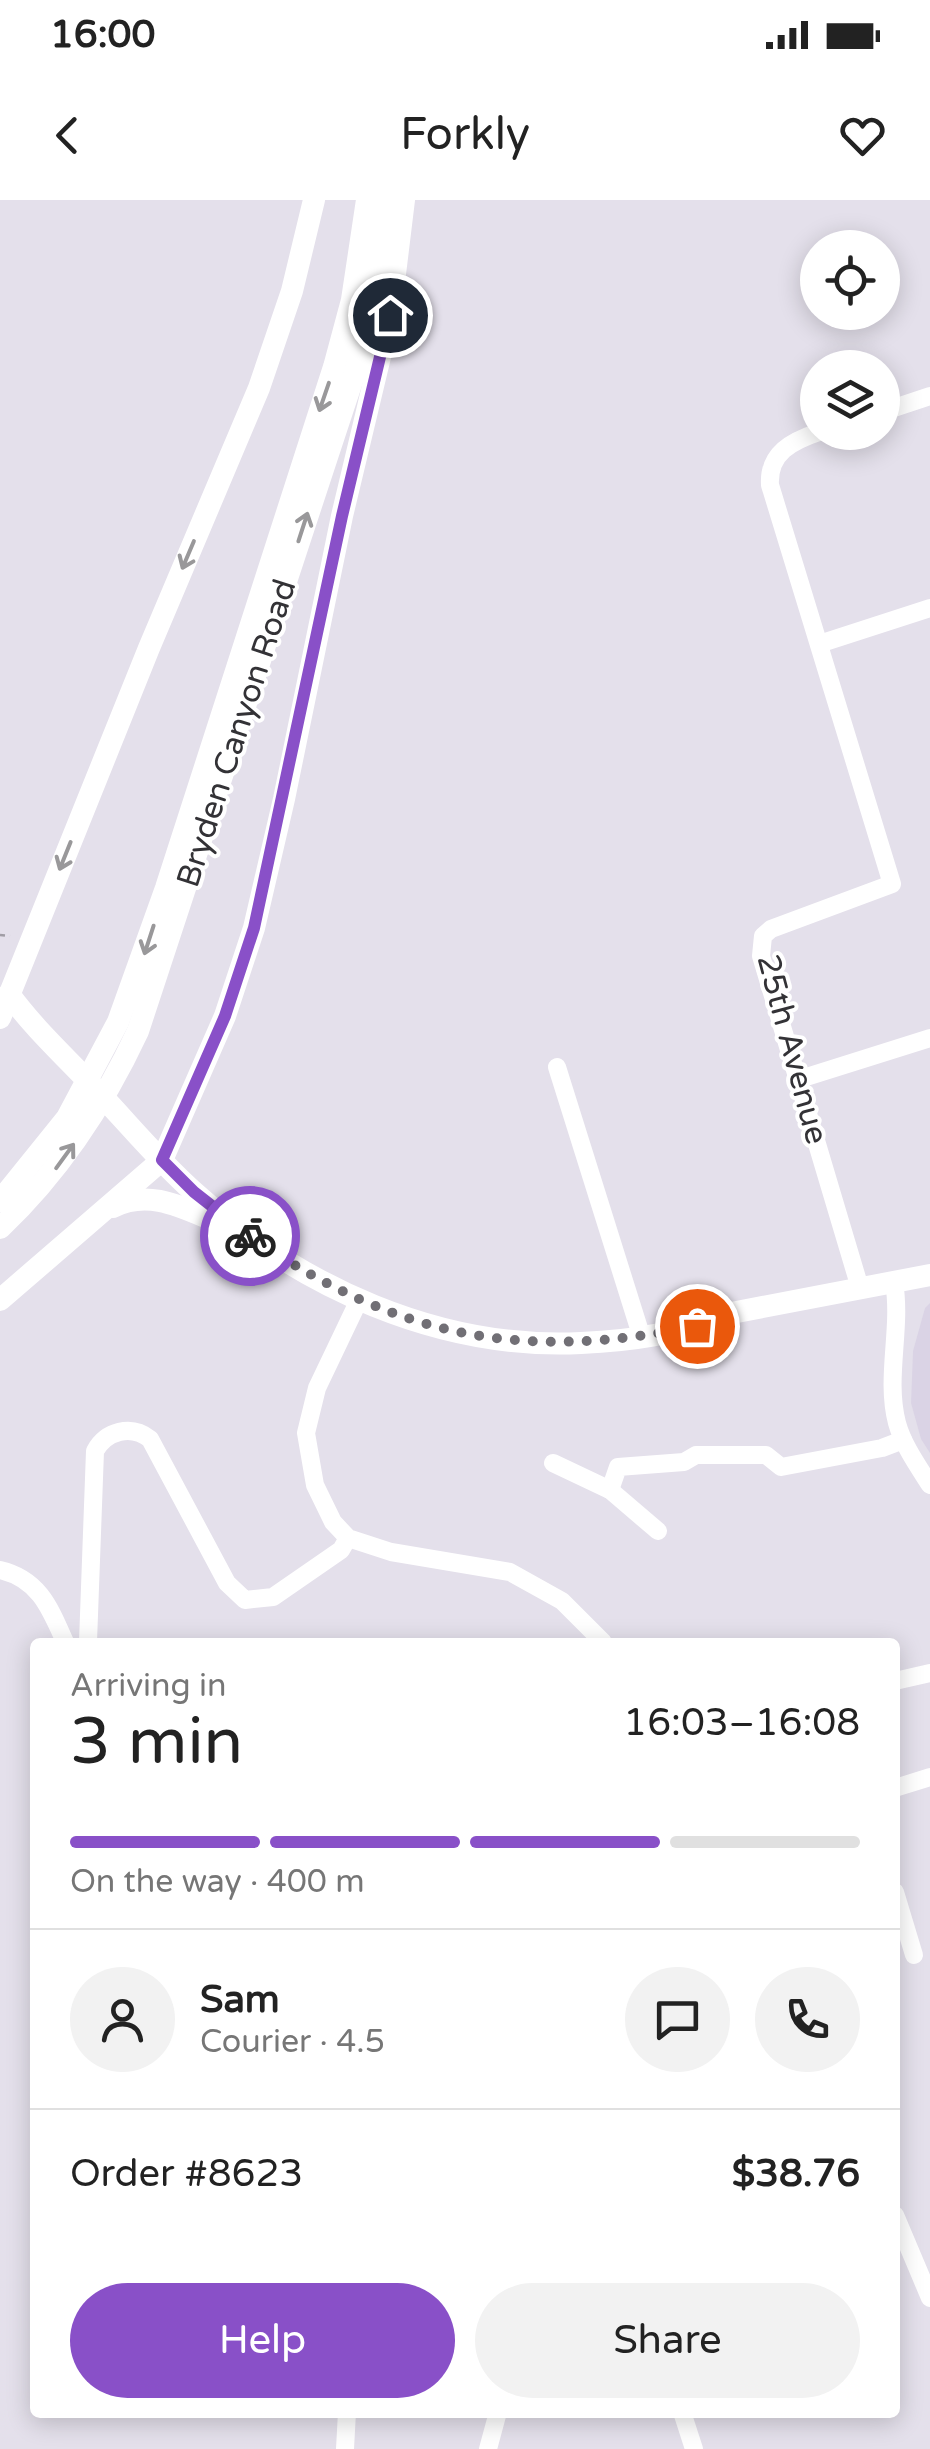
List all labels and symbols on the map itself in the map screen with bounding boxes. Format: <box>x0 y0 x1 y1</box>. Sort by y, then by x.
pin <box>348 273 433 358</box>
one-way arrow <box>313 381 331 413</box>
one-way arrow <box>296 512 314 544</box>
one-way arrow <box>178 539 196 570</box>
street label: Bryden Canyon Road <box>169 575 305 892</box>
one-way arrow <box>55 840 73 871</box>
one-way arrow <box>138 923 156 955</box>
street label: 25th Avenue <box>748 950 836 1148</box>
one-way arrow <box>55 1143 76 1170</box>
courier <box>200 1186 300 1286</box>
pin <box>655 1284 740 1369</box>

